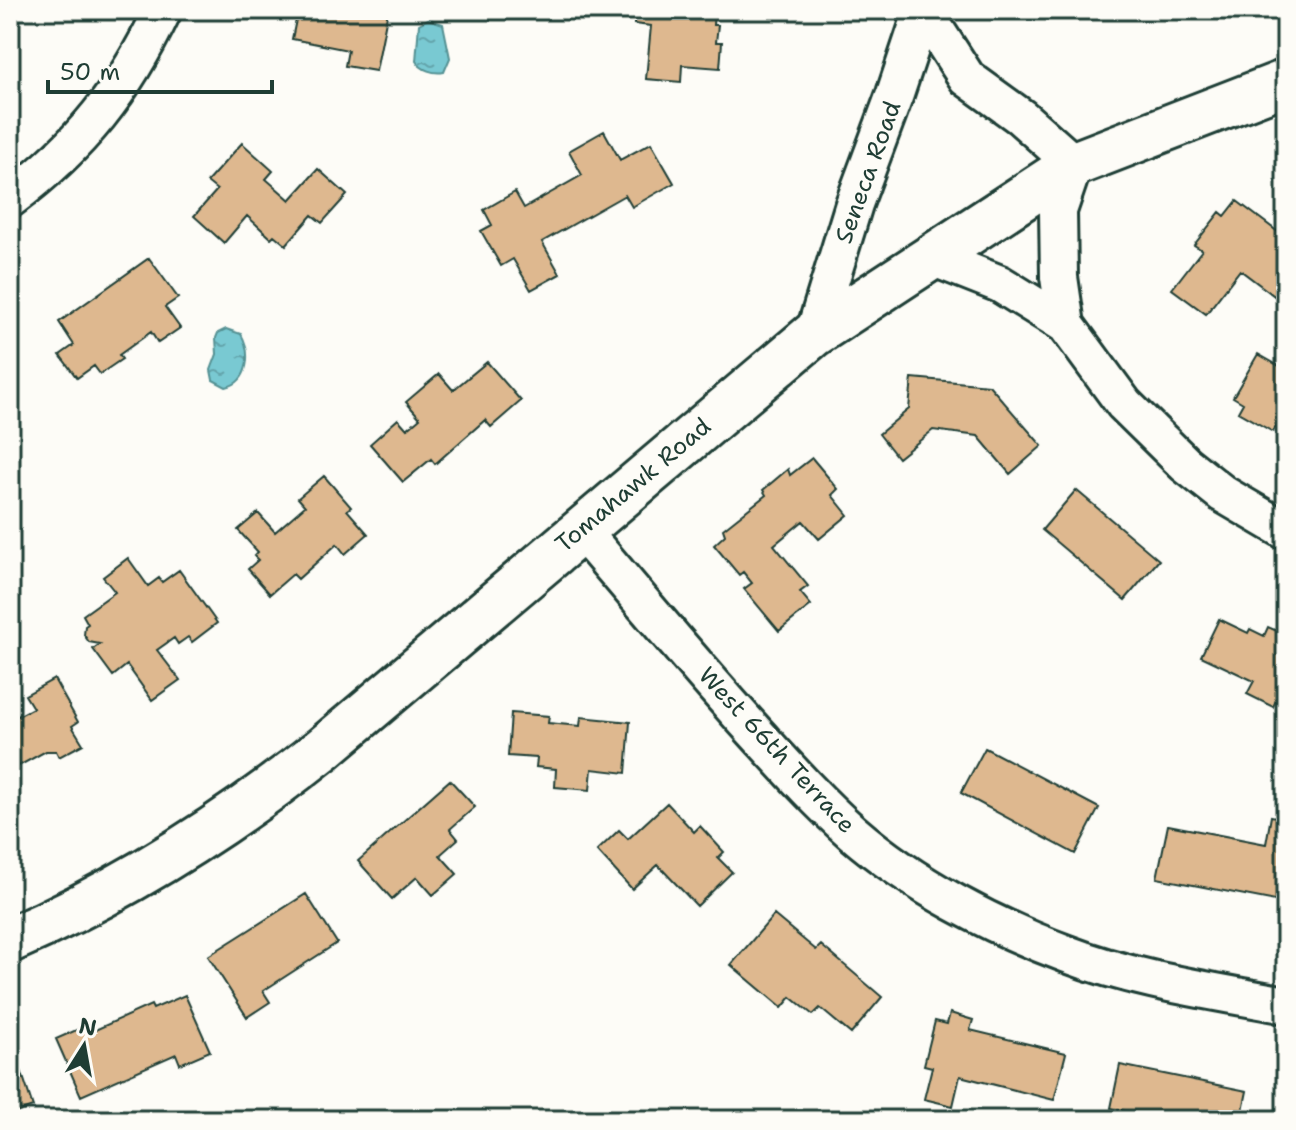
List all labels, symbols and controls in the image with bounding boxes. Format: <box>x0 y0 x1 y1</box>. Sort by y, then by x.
scale bar <box>48 44 272 94</box>
text: 50 m <box>60 56 120 88</box>
street label: Seneca Road <box>827 96 909 248</box>
street label: Tomahawk Road <box>548 410 718 560</box>
street label: West 66th Terrace <box>691 660 863 840</box>
north arrow <box>44 1006 124 1086</box>
text: N <box>76 1011 99 1043</box>

